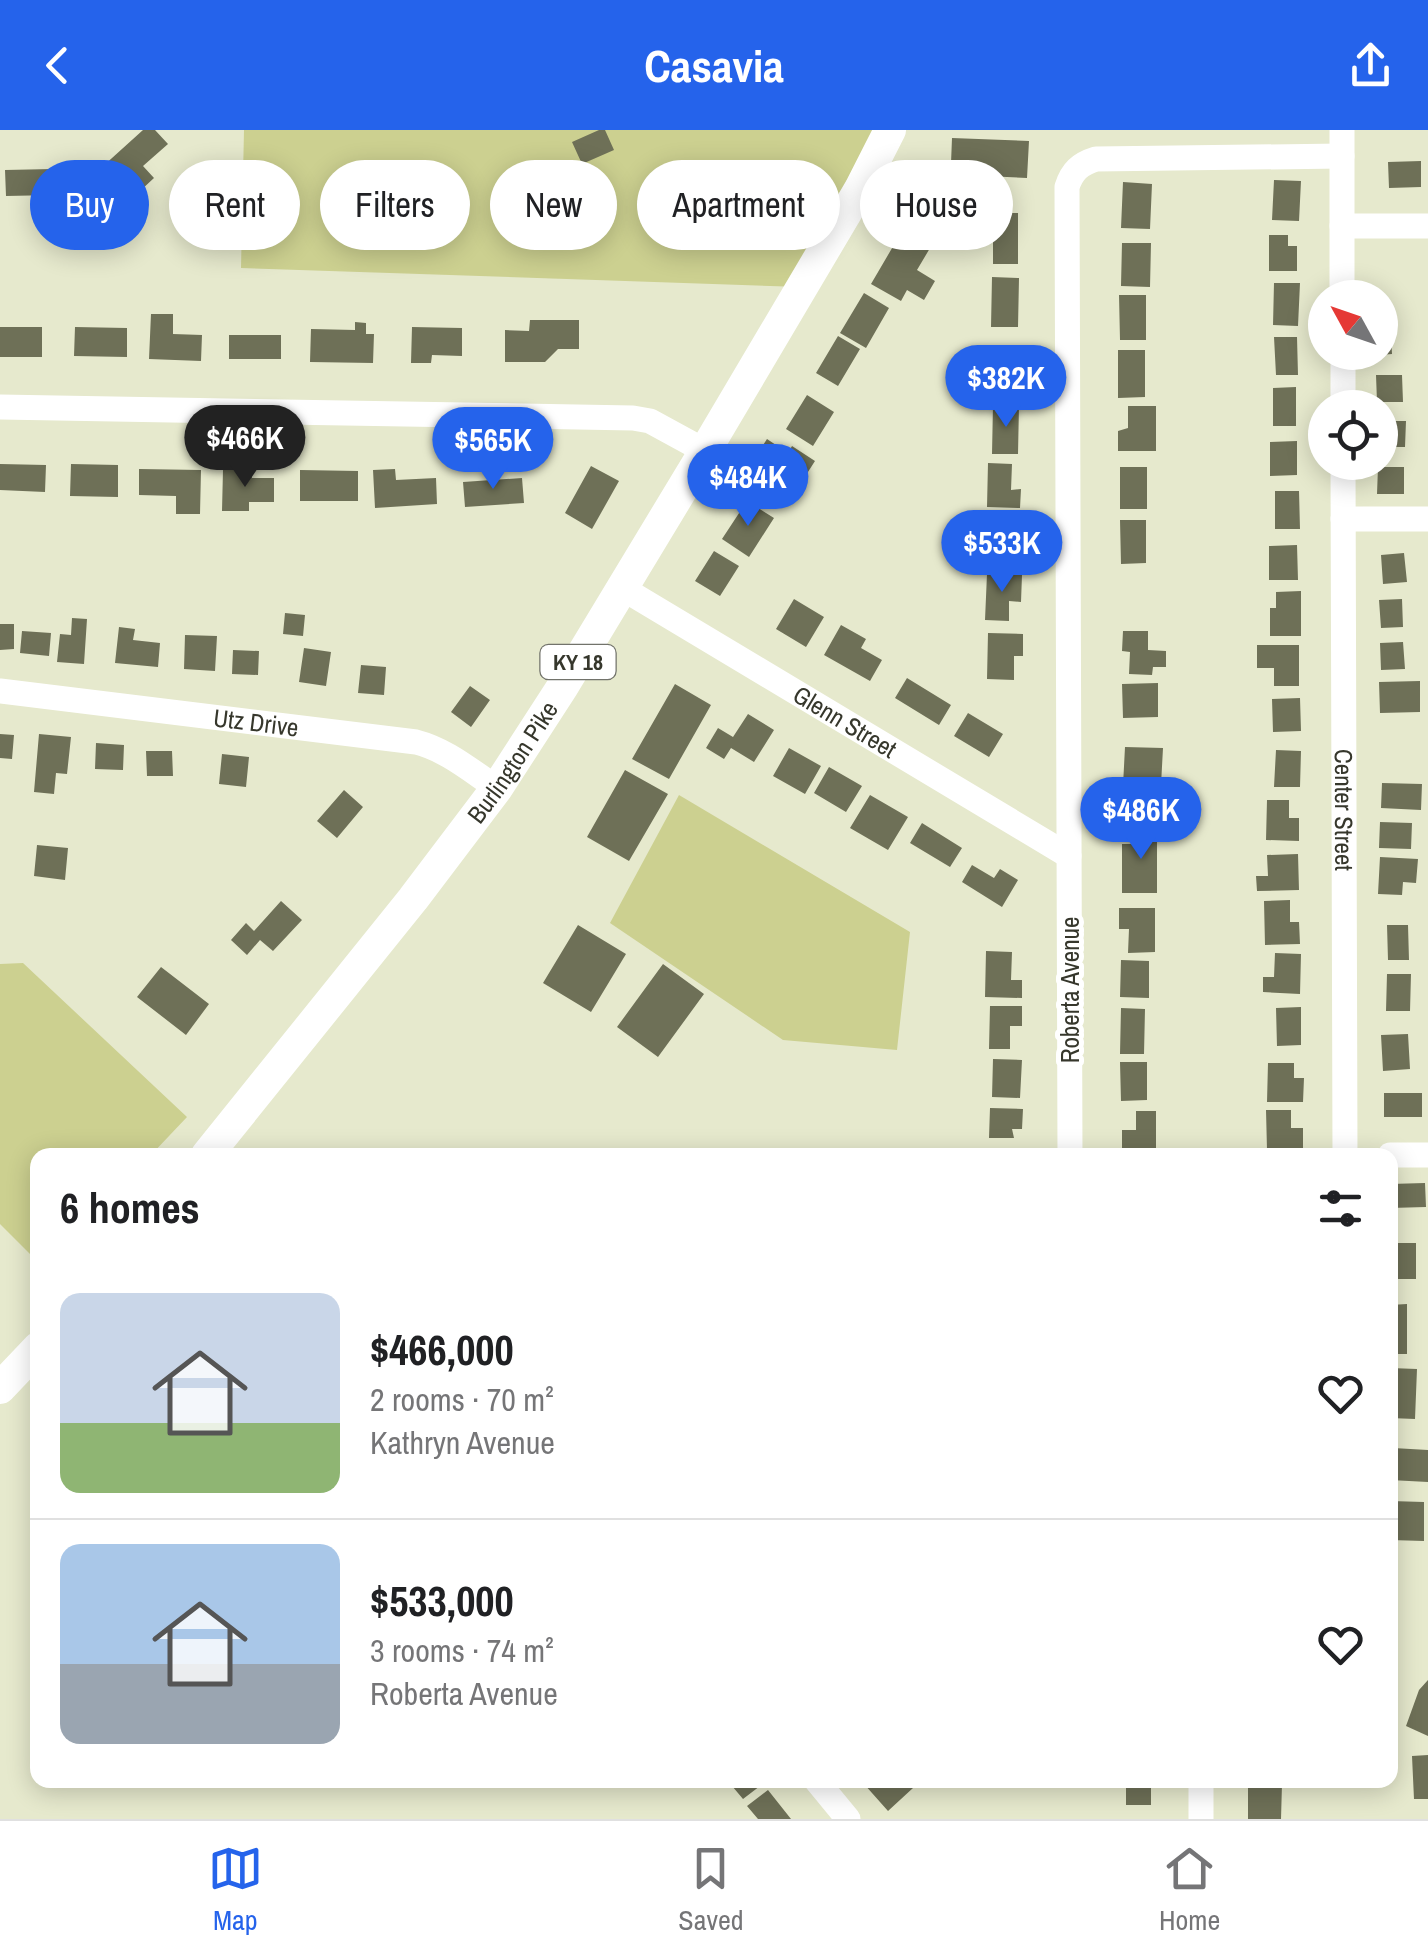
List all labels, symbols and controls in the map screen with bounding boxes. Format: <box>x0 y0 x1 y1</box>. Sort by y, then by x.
text: Casavia <box>644 35 784 96</box>
icon: back <box>30 38 85 93</box>
icon: share <box>1343 38 1398 93</box>
chip: Buy <box>30 160 149 250</box>
chip: Rent <box>169 160 300 250</box>
chip: Filters <box>320 160 470 250</box>
chip: New <box>490 160 617 250</box>
chip: Apartment <box>637 160 840 250</box>
chip: House <box>860 160 1013 250</box>
north arrow <box>1308 280 1398 370</box>
map controls <box>1308 280 1398 480</box>
pin: $382K <box>936 345 1076 430</box>
text: $382K <box>967 356 1045 399</box>
button: locate <box>1308 390 1398 480</box>
pin: $466K <box>175 405 315 490</box>
pin: $565K <box>423 407 563 492</box>
text: $466K <box>206 416 284 459</box>
text: $565K <box>454 418 532 461</box>
pin: $484K <box>678 444 818 529</box>
text: $484K <box>709 455 787 498</box>
pin: $533K <box>932 510 1072 595</box>
text: $533K <box>963 521 1041 564</box>
road number: KY 18 <box>540 645 616 679</box>
street label: Glenn Street <box>787 678 903 766</box>
street label: Burlington Pike <box>459 695 566 830</box>
street label: Utz Drive <box>212 700 301 744</box>
street label: Center Street <box>1327 749 1361 871</box>
pin: $486K <box>1071 777 1211 862</box>
text: $486K <box>1102 788 1180 831</box>
street label: Roberta Avenue <box>1053 917 1087 1063</box>
text: 6 homes <box>60 1180 200 1236</box>
icon: filters <box>1313 1181 1368 1236</box>
text: $466,000 <box>370 1322 514 1378</box>
icon: home <box>140 1333 260 1453</box>
icon: heart <box>1313 1366 1368 1421</box>
text: 2 rooms · 70 m² <box>370 1378 554 1421</box>
text: Kathryn Avenue <box>370 1421 555 1464</box>
text: $533,000 <box>370 1573 514 1629</box>
icon: home <box>140 1584 260 1704</box>
icon: heart <box>1313 1617 1368 1672</box>
text: 3 rooms · 74 m² <box>370 1629 554 1672</box>
text: Roberta Avenue <box>370 1672 558 1715</box>
tab: Map <box>208 1841 263 1939</box>
tab: Saved <box>678 1841 743 1939</box>
tab: Home <box>1159 1841 1220 1939</box>

